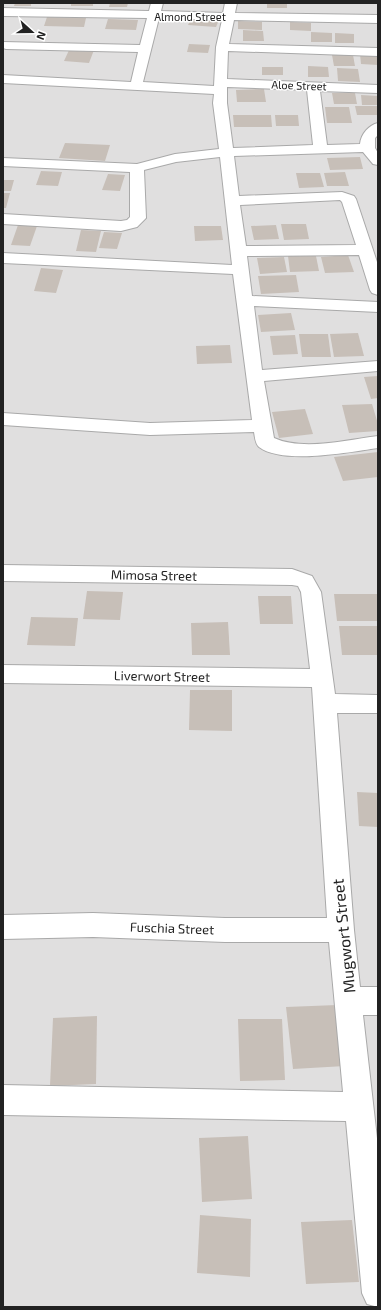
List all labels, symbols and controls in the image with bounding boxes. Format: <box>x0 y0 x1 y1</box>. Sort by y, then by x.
street label: Almond Street <box>154 10 226 23</box>
north arrow <box>12 12 52 52</box>
text: N <box>34 30 49 42</box>
street label: Aloe Street <box>271 78 327 92</box>
street label: Mimosa Street <box>111 566 197 584</box>
street label: Liverwort Street <box>114 667 210 685</box>
street label: Mugwort Street <box>328 878 358 994</box>
street label: Fuschia Street <box>130 919 214 937</box>

